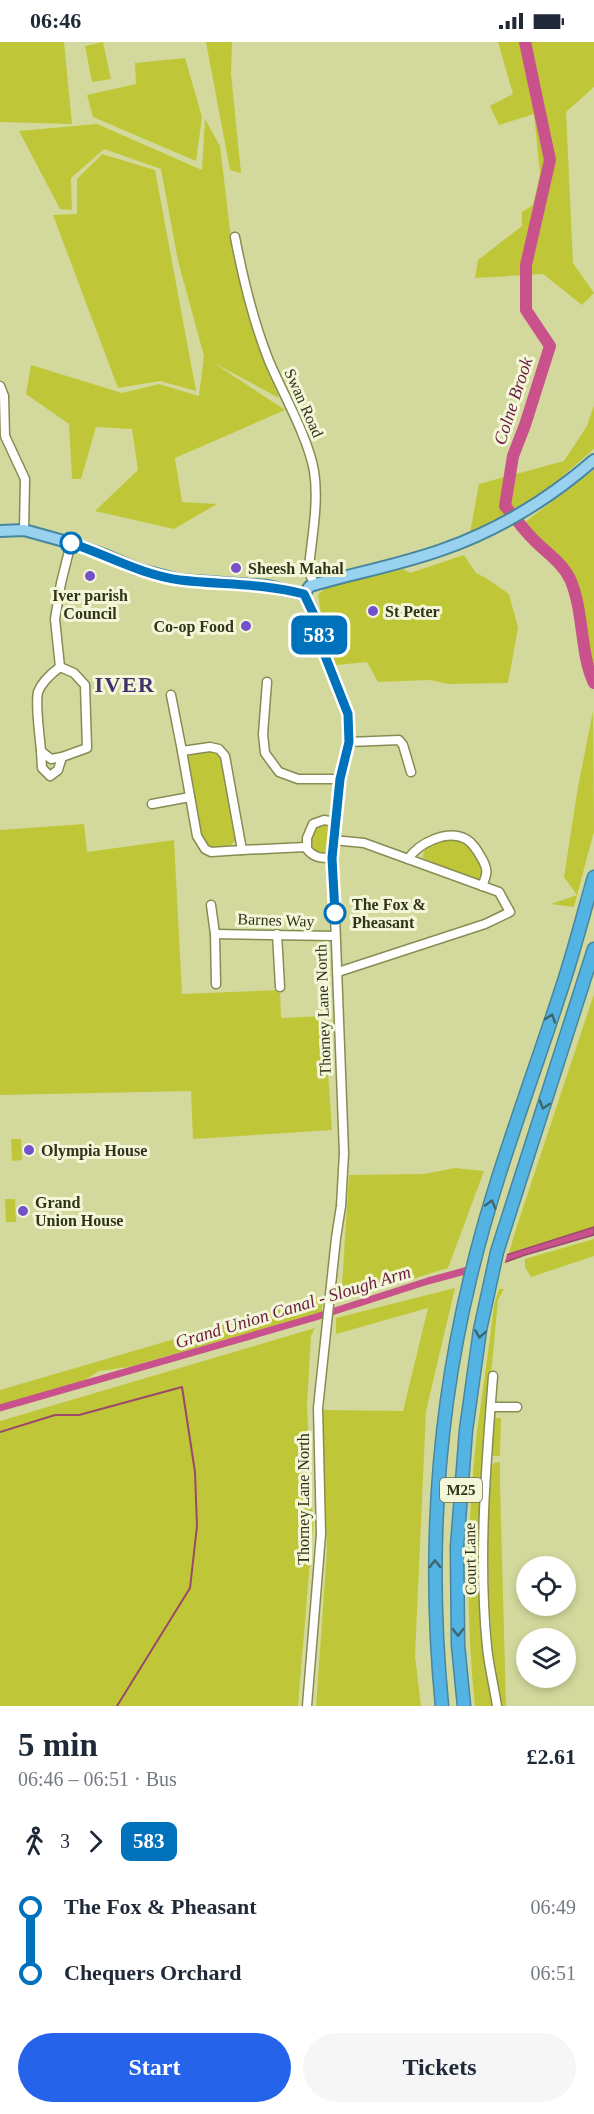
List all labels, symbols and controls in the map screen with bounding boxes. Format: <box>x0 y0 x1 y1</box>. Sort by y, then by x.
text: 06:46 <box>30 8 81 33</box>
water label: Colne Brook <box>489 354 537 447</box>
street label: Swan Road <box>281 366 327 440</box>
unlabelled marker <box>60 532 82 554</box>
place label: Sheesh Mahal <box>248 560 344 577</box>
marker: Sheesh Mahal <box>229 561 243 575</box>
marker: Iver parish Council <box>83 569 97 583</box>
place label: Iver parish Council <box>52 587 128 622</box>
place label: St Peter <box>385 603 440 620</box>
marker: St Peter <box>366 604 380 618</box>
line badge: 583 <box>284 616 354 654</box>
place label: Co-op Food <box>154 618 234 636</box>
marker: Co-op Food <box>239 619 253 633</box>
text: 583 <box>303 623 335 647</box>
district label: IVER <box>94 672 156 697</box>
place label: The Fox & Pheasant <box>352 896 426 931</box>
marker: The Fox & Pheasant <box>324 902 346 924</box>
street label: Barnes Way <box>237 910 315 931</box>
street label: Thorney Lane North <box>312 944 335 1076</box>
one-way arrow <box>543 1013 556 1024</box>
one-way arrow <box>538 1099 551 1110</box>
place label: Olympia House <box>41 1142 147 1160</box>
marker: Olympia House <box>22 1143 36 1157</box>
place label: Grand Union House <box>35 1194 123 1229</box>
one-way arrow <box>483 1199 496 1209</box>
marker: Grand Union House <box>16 1204 30 1218</box>
water label: Grand Union Canal - Slough Arm <box>173 1262 413 1352</box>
one-way arrow <box>474 1328 487 1338</box>
street label: Thorney Lane North <box>295 1433 313 1565</box>
road number: M25 <box>440 1478 482 1502</box>
street label: Court Lane <box>461 1523 479 1595</box>
map controls <box>516 1556 576 1688</box>
button: locate <box>516 1556 576 1616</box>
one-way arrow <box>429 1559 441 1568</box>
one-way arrow <box>452 1628 464 1637</box>
button: layers <box>516 1628 576 1688</box>
text: 5 min <box>18 1727 98 1763</box>
text: £2.61 <box>527 1744 576 1769</box>
text: 06:46 – 06:51 · Bus <box>18 1768 177 1790</box>
icon: walk <box>18 1825 51 1858</box>
icon: forward <box>79 1825 112 1858</box>
text: 583 <box>133 1829 165 1853</box>
text: 3 <box>60 1830 70 1852</box>
text: The Fox & Pheasant <box>64 1894 257 1919</box>
text: 06:49 <box>530 1896 576 1918</box>
text: Chequers Orchard <box>64 1960 241 1985</box>
text: 06:51 <box>530 1962 576 1984</box>
button: Start <box>18 2033 291 2102</box>
button: Tickets <box>303 2033 576 2102</box>

